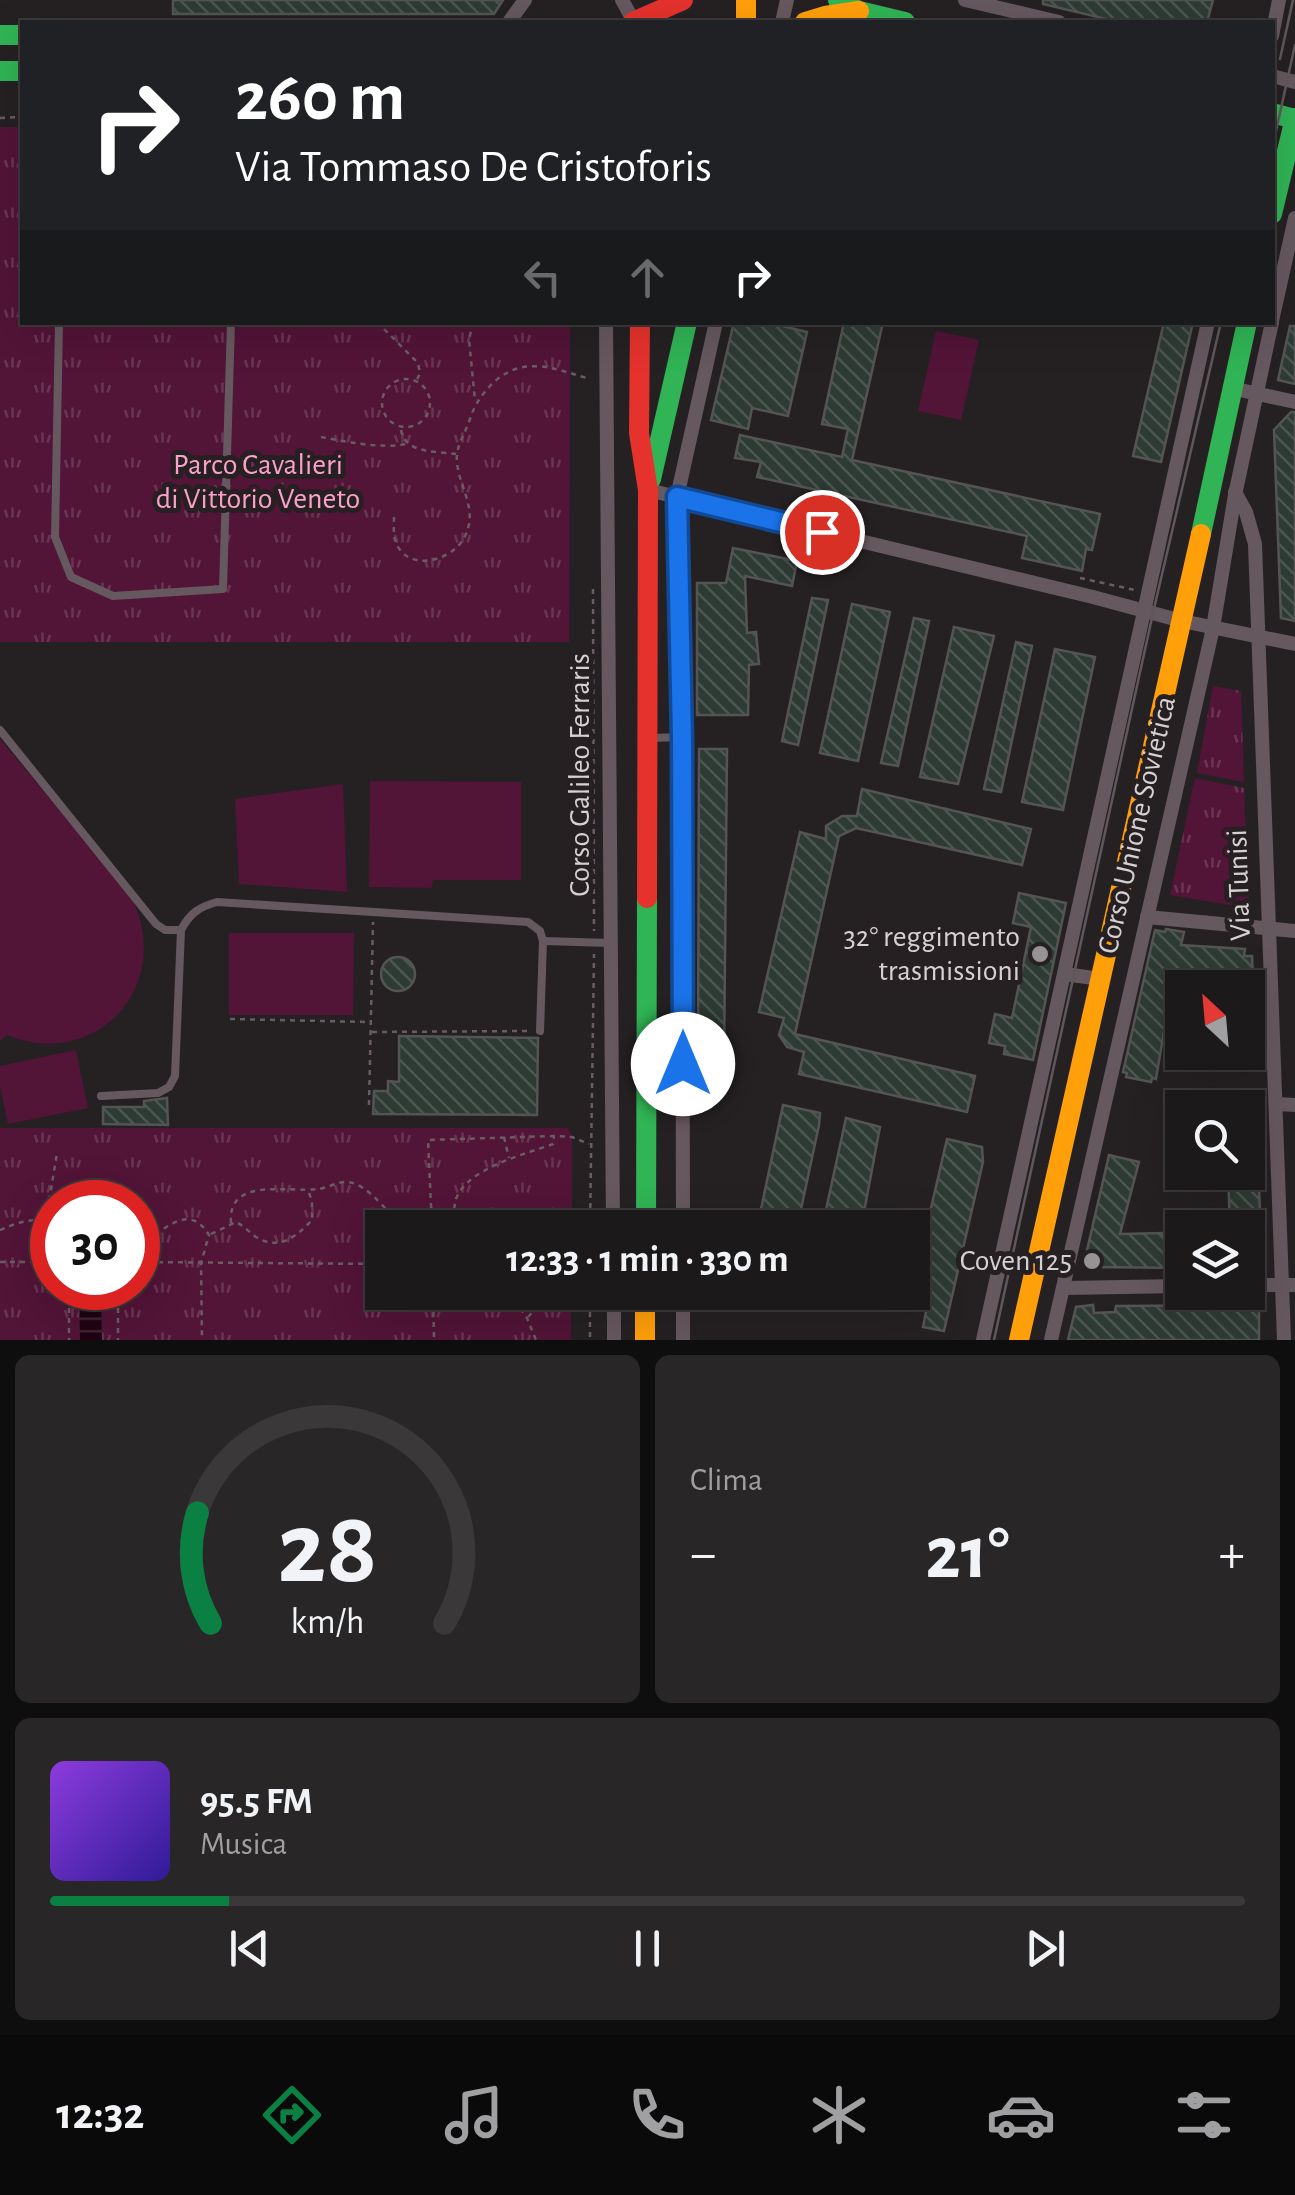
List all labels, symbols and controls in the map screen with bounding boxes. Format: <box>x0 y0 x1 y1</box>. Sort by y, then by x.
icon: right <box>70 60 200 190</box>
text: 260 m <box>235 63 405 133</box>
text: Via Tommaso De Cristoforis <box>235 145 712 190</box>
icon: left <box>515 250 570 305</box>
icon: ahead <box>620 250 675 305</box>
icon: right <box>725 250 780 305</box>
park label: Parco Cavalieri di Vittorio Veneto <box>156 450 360 514</box>
pin <box>780 490 865 575</box>
icon: arrive <box>795 505 850 560</box>
street label: Corso Galileo Ferraris <box>565 653 595 897</box>
street label: Corso Unione Sovietica <box>1093 693 1181 957</box>
street label: Via Tunisi <box>1222 829 1256 941</box>
place label: 32° reggimento trasmissioni <box>843 922 1020 986</box>
marker: 32° reggimento trasmissioni <box>1029 943 1051 965</box>
north arrow <box>1165 970 1265 1070</box>
map controls <box>1165 970 1265 1310</box>
position arrow <box>631 1012 735 1116</box>
button: search <box>1165 1090 1265 1190</box>
speed limit sign: 30 <box>30 1180 160 1310</box>
button: layers <box>1165 1210 1265 1310</box>
text: 12:33 · 1 min · 330 m <box>506 1241 789 1279</box>
place label: Coven 125 <box>960 1246 1072 1276</box>
marker: Coven 125 <box>1081 1250 1103 1272</box>
text: Clima <box>690 1464 763 1496</box>
text: 28 <box>277 1498 378 1602</box>
text: 21° <box>925 1517 1010 1592</box>
text: − <box>690 1527 716 1582</box>
text: + <box>1219 1527 1245 1582</box>
text: km/h <box>291 1604 364 1640</box>
text: 95.5 FM <box>200 1783 313 1821</box>
text: Musica <box>200 1828 287 1860</box>
icon: previous <box>222 1921 277 1976</box>
icon: pause <box>620 1921 675 1976</box>
icon: next <box>1018 1921 1073 1976</box>
icon: directions <box>257 2080 327 2150</box>
icon: music <box>439 2080 509 2150</box>
icon: phone <box>622 2080 692 2150</box>
icon: climate <box>804 2080 874 2150</box>
icon: car <box>986 2080 1056 2150</box>
icon: filters <box>1169 2080 1239 2150</box>
text: 12:32 <box>56 2092 144 2137</box>

